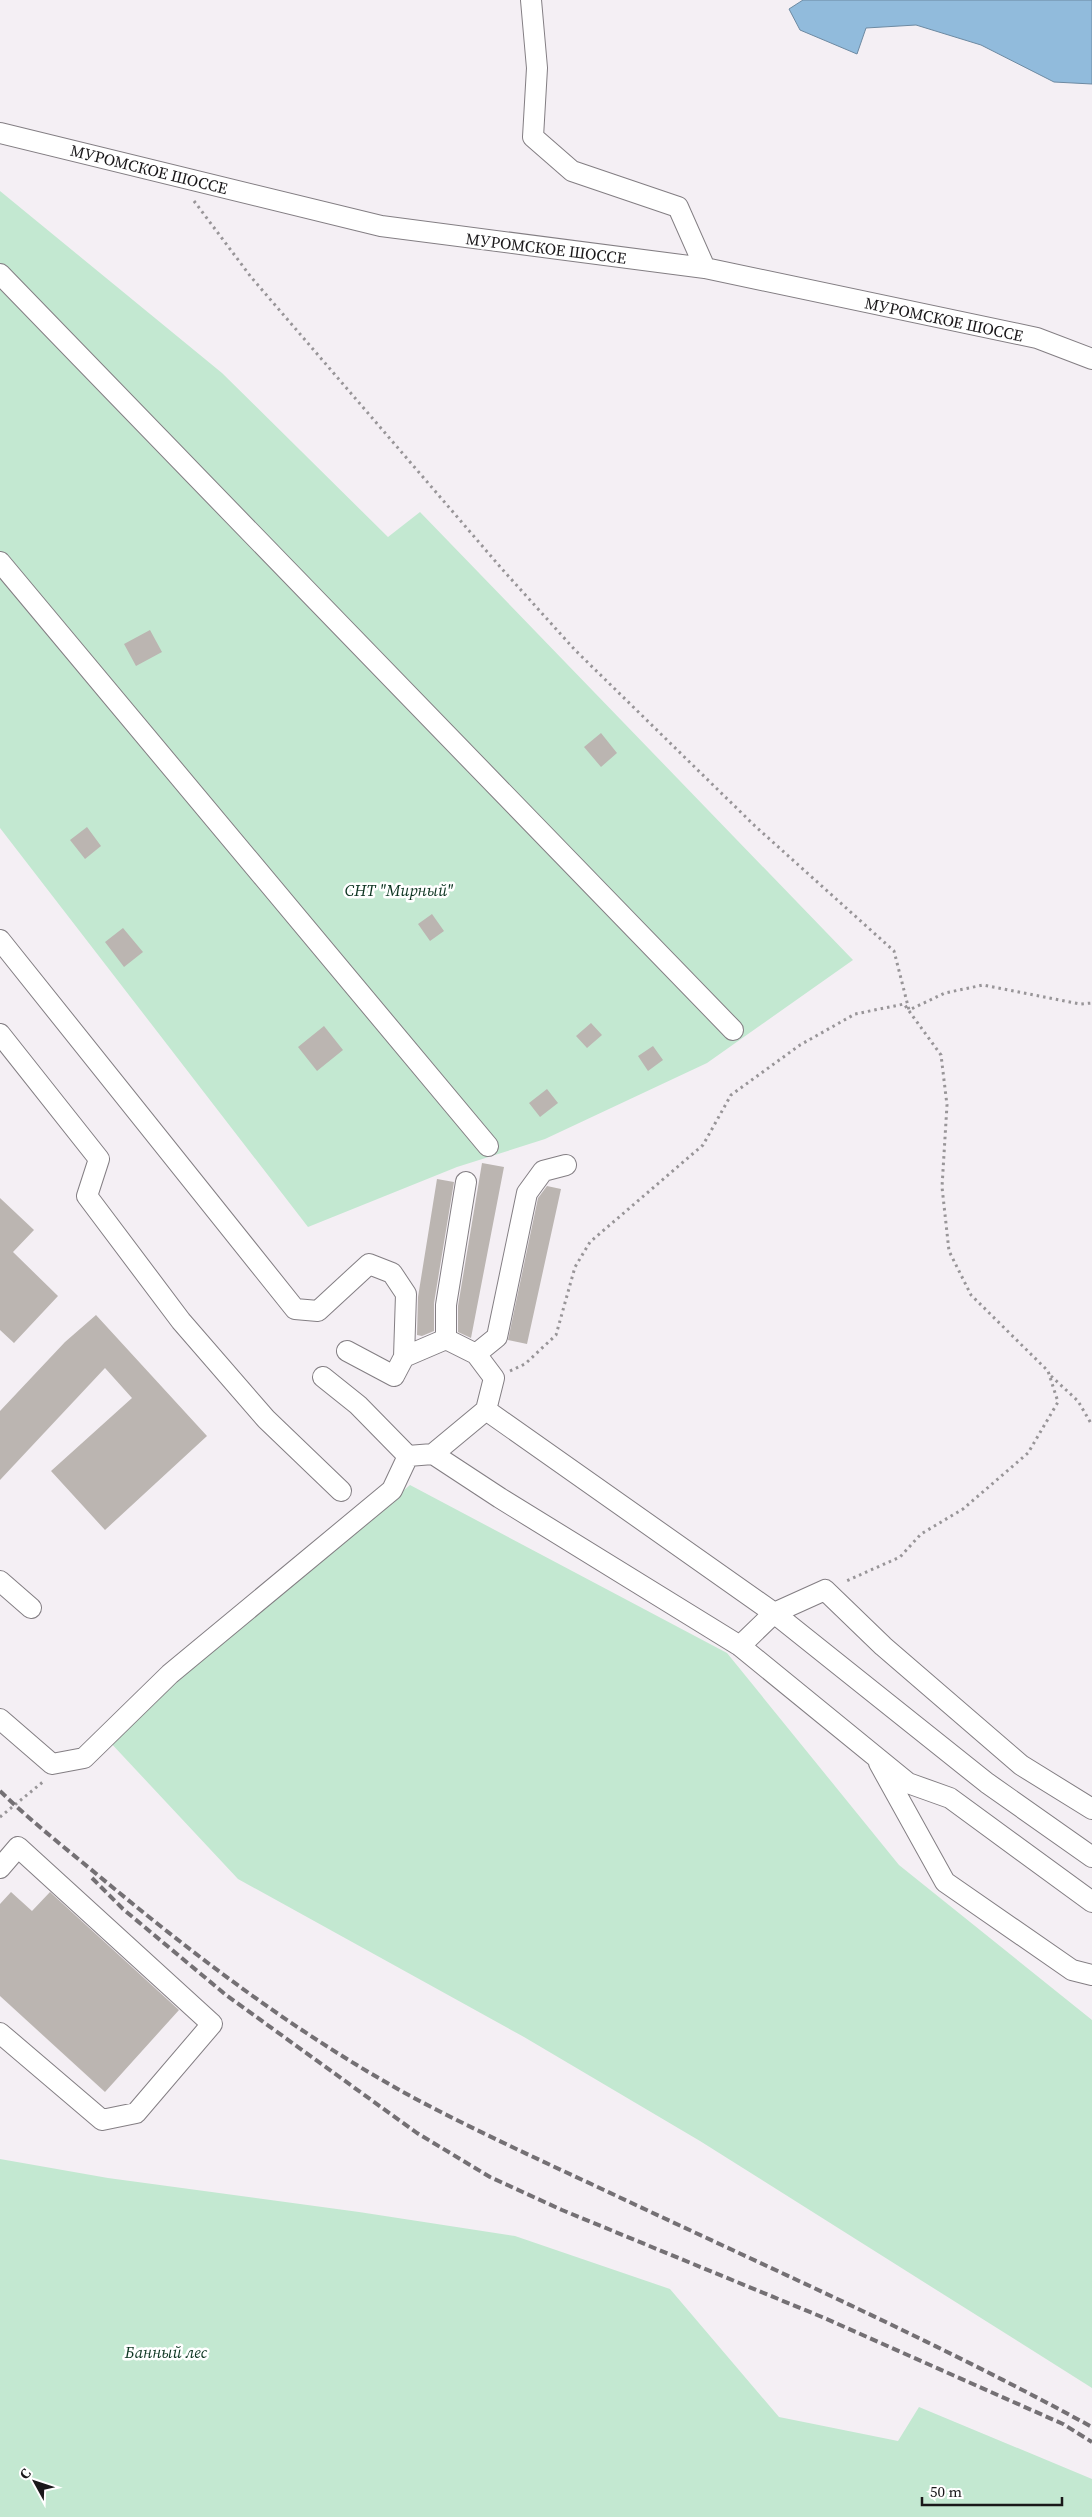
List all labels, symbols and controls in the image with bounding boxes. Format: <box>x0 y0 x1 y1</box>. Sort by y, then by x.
street label: МУРОМСКОЕ ШОССЕ <box>68 139 230 199</box>
street label: МУРОМСКОЕ ШОССЕ <box>464 227 628 269</box>
street label: МУРОМСКОЕ ШОССЕ <box>863 291 1026 347</box>
park label: СНТ "Мирный" <box>345 879 454 901</box>
park label: Банный лес <box>124 2341 208 2363</box>
north arrow <box>10 2457 60 2507</box>
text: С <box>15 2464 36 2483</box>
scale bar <box>922 2474 1062 2506</box>
text: 50 m <box>930 2481 962 2502</box>

